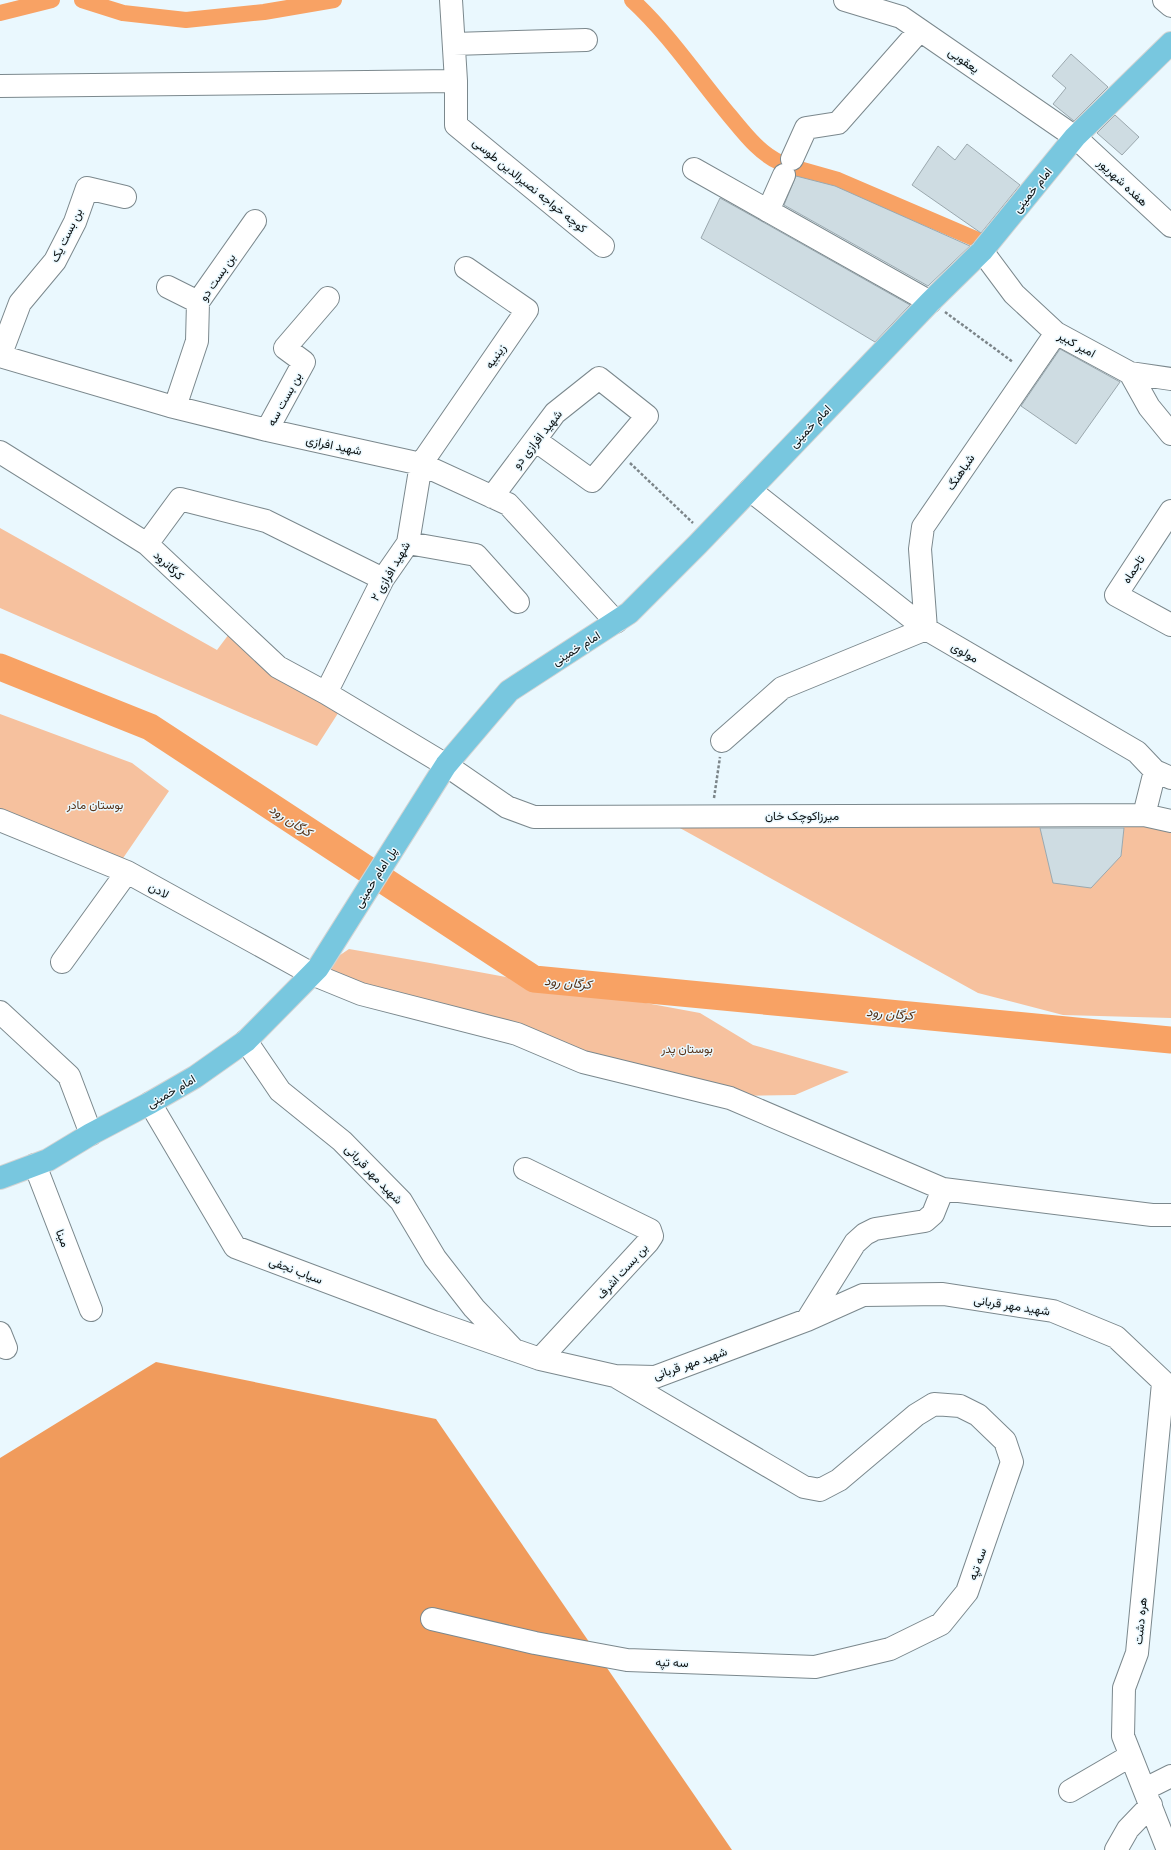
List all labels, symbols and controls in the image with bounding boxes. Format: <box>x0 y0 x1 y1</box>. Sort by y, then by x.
street label: یعقوبی <box>945 43 983 77</box>
street label: کوچه خواجه نصیرالدین طوسی <box>469 133 591 237</box>
street label: هفده شهریور <box>1093 154 1152 210</box>
street label: امام خمینی <box>1009 164 1055 216</box>
street label: بن بست یک <box>46 205 86 265</box>
street label: بن بست دو <box>195 250 239 304</box>
street label: امیر کبیر <box>1054 326 1099 361</box>
street label: زینبیه <box>480 340 510 372</box>
street label: بن بست سه <box>262 369 306 429</box>
street label: امام خمینی <box>785 401 835 451</box>
street label: شهید افرازی دو <box>508 406 566 472</box>
street label: شهید افرازی <box>304 431 364 459</box>
street label: شباهنگ <box>942 450 978 494</box>
street label: شهید افرازی ۲ <box>366 538 414 604</box>
street label: کرگانرود <box>150 546 188 584</box>
street label: تاجماه <box>1117 551 1149 587</box>
street label: امام خمینی <box>549 627 603 669</box>
street label: مولوی <box>948 637 982 667</box>
park label: بوستان مادر <box>66 796 123 813</box>
water label: کرگان رود <box>266 800 318 842</box>
street label: میرزاکوچک خان <box>765 807 839 824</box>
street label: پل امام خمینی <box>350 843 400 911</box>
street label: لادن <box>146 878 172 902</box>
water label: کرگان رود <box>544 971 595 993</box>
water label: کرگان رود <box>866 1002 917 1024</box>
park label: بوستان پدر <box>660 1040 713 1057</box>
street label: امام خمینی <box>144 1070 198 1112</box>
street label: شهید مهر قربانی <box>341 1140 407 1208</box>
street label: مینا <box>52 1227 74 1249</box>
street label: بن بست اشرف <box>592 1239 652 1303</box>
street label: سیاب نجفی <box>267 1252 325 1288</box>
street label: شهید مهر قربانی <box>973 1291 1051 1319</box>
street label: شهید مهر قربانی <box>651 1342 729 1384</box>
street label: سه تپه <box>964 1546 990 1582</box>
street label: هره دشت <box>1129 1597 1151 1645</box>
street label: سه تپه <box>655 1653 689 1671</box>

